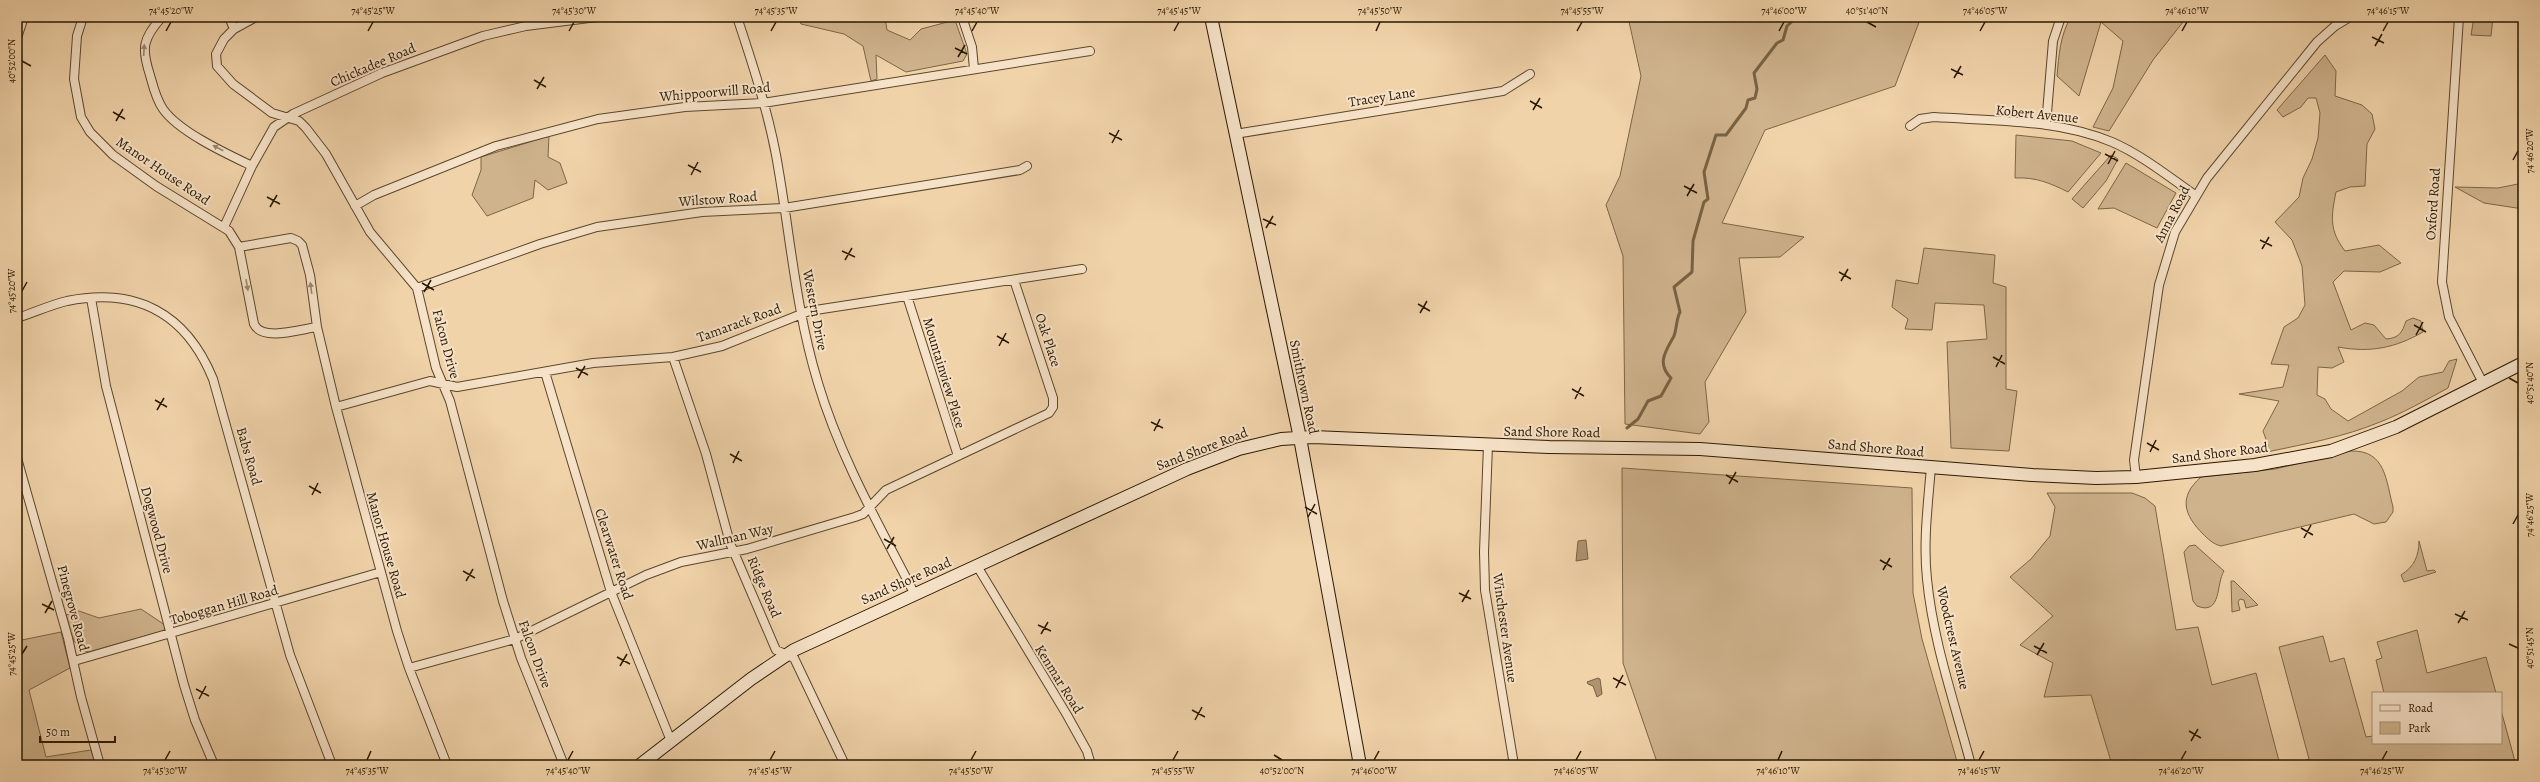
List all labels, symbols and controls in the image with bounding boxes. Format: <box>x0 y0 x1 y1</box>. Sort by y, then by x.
text: 74°45'20"W <box>149 4 194 17</box>
text: 74°45'25"W <box>351 4 396 17</box>
text: 74°45'30"W <box>552 4 597 17</box>
text: 74°45'35"W <box>754 4 798 17</box>
text: 74°45'40"W <box>955 4 1000 17</box>
text: 74°45'45"W <box>1157 4 1201 17</box>
text: 74°45'50"W <box>1358 4 1403 17</box>
text: 74°45'55"W <box>1560 4 1604 17</box>
text: 74°46'00"W <box>1761 4 1807 17</box>
text: 40°51'40"N <box>1846 4 1888 17</box>
text: 74°46'05"W <box>1963 4 2008 17</box>
text: 74°46'10"W <box>2165 4 2210 17</box>
text: 74°46'15"W <box>2367 4 2410 17</box>
street label: Chickadee Road <box>327 38 419 92</box>
text: 40°52'00"N <box>5 39 18 83</box>
one-way arrow <box>141 44 148 56</box>
street label: Whippoorwill Road <box>658 78 772 106</box>
street label: Tracey Lane <box>1347 82 1417 112</box>
street label: Kobert Avenue <box>1995 100 2079 128</box>
text: 74°46'20"W <box>2523 128 2536 174</box>
street label: Manor House Road <box>112 132 214 210</box>
one-way arrow <box>212 145 223 152</box>
street label: Oxford Road <box>2421 167 2445 241</box>
street label: Anna Road <box>2149 182 2195 247</box>
street label: Wilstow Road <box>677 187 758 211</box>
street label: Western Drive <box>798 267 832 352</box>
text: 74°45'20"W <box>5 268 18 313</box>
one-way arrow <box>244 279 250 291</box>
one-way arrow <box>308 282 314 294</box>
street label: Tamarack Road <box>694 299 784 347</box>
street label: Falcon Drive <box>428 307 464 381</box>
street label: Oak Place <box>1030 311 1066 369</box>
street label: Mountainview Place <box>918 315 970 431</box>
street label: Smithtown Road <box>1285 338 1323 436</box>
text: 40°51'40"N <box>2523 362 2536 404</box>
street label: Sand Shore Road <box>1503 422 1601 442</box>
street label: Sand Shore Road <box>1153 423 1251 475</box>
street label: Babs Road <box>232 425 266 488</box>
street label: Sand Shore Road <box>1827 434 1926 462</box>
street label: Sand Shore Road <box>2171 438 2270 468</box>
street label: Dogwood Drive <box>136 484 178 576</box>
street label: Manor House Road <box>362 490 410 601</box>
text: 74°46'25"W <box>2523 492 2536 537</box>
street label: Clearwater Road <box>590 506 638 603</box>
street label: Wallman Way <box>694 519 776 555</box>
street label: Sand Shore Road <box>858 552 954 609</box>
street label: Ridge Road <box>743 553 786 621</box>
street label: Pinegrove Road <box>52 563 94 654</box>
street label: Winchester Avenue <box>1488 571 1522 684</box>
street label: Toboggan Hill Road <box>168 580 281 630</box>
street label: Woodcrest Avenue <box>1932 583 1974 692</box>
street label: Falcon Drive <box>514 617 556 691</box>
text: 40°51'45"N <box>2523 627 2536 669</box>
text: 74°45'25"W <box>5 631 18 676</box>
street label: Kenmar Road <box>1030 641 1088 717</box>
legend <box>2372 692 2502 744</box>
text: Road <box>2408 700 2434 716</box>
scale bar <box>40 718 115 744</box>
text: Park <box>2408 720 2431 736</box>
text: 50 m <box>46 724 70 740</box>
text: 74°45'30"W <box>143 764 188 777</box>
text: 74°45'35"W <box>345 764 389 777</box>
text: 74°45'40"W <box>546 764 591 777</box>
text: 74°45'45"W <box>748 764 792 777</box>
text: 74°45'50"W <box>949 764 994 777</box>
text: 74°45'55"W <box>1151 764 1195 777</box>
text: 40°52'00"N <box>1260 764 1304 777</box>
text: 74°46'00"W <box>1351 764 1397 777</box>
text: 74°46'05"W <box>1554 764 1599 777</box>
text: 74°46'10"W <box>1756 764 1801 777</box>
text: 74°46'15"W <box>1958 764 2001 777</box>
text: 74°46'20"W <box>2158 764 2204 777</box>
text: 74°46'25"W <box>2360 764 2405 777</box>

